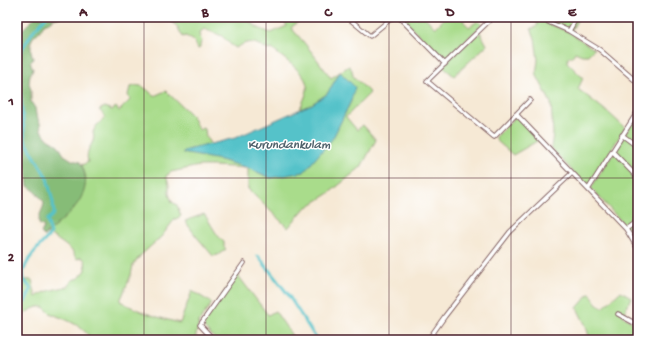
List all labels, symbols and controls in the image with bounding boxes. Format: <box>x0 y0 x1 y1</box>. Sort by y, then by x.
text: A <box>78 6 88 21</box>
text: B <box>201 6 210 21</box>
text: C <box>323 6 333 21</box>
text: D <box>445 6 455 21</box>
text: E <box>568 6 577 21</box>
text: 1 <box>7 95 14 110</box>
water label: Kurundankulam <box>248 138 331 153</box>
text: 2 <box>8 251 15 266</box>

